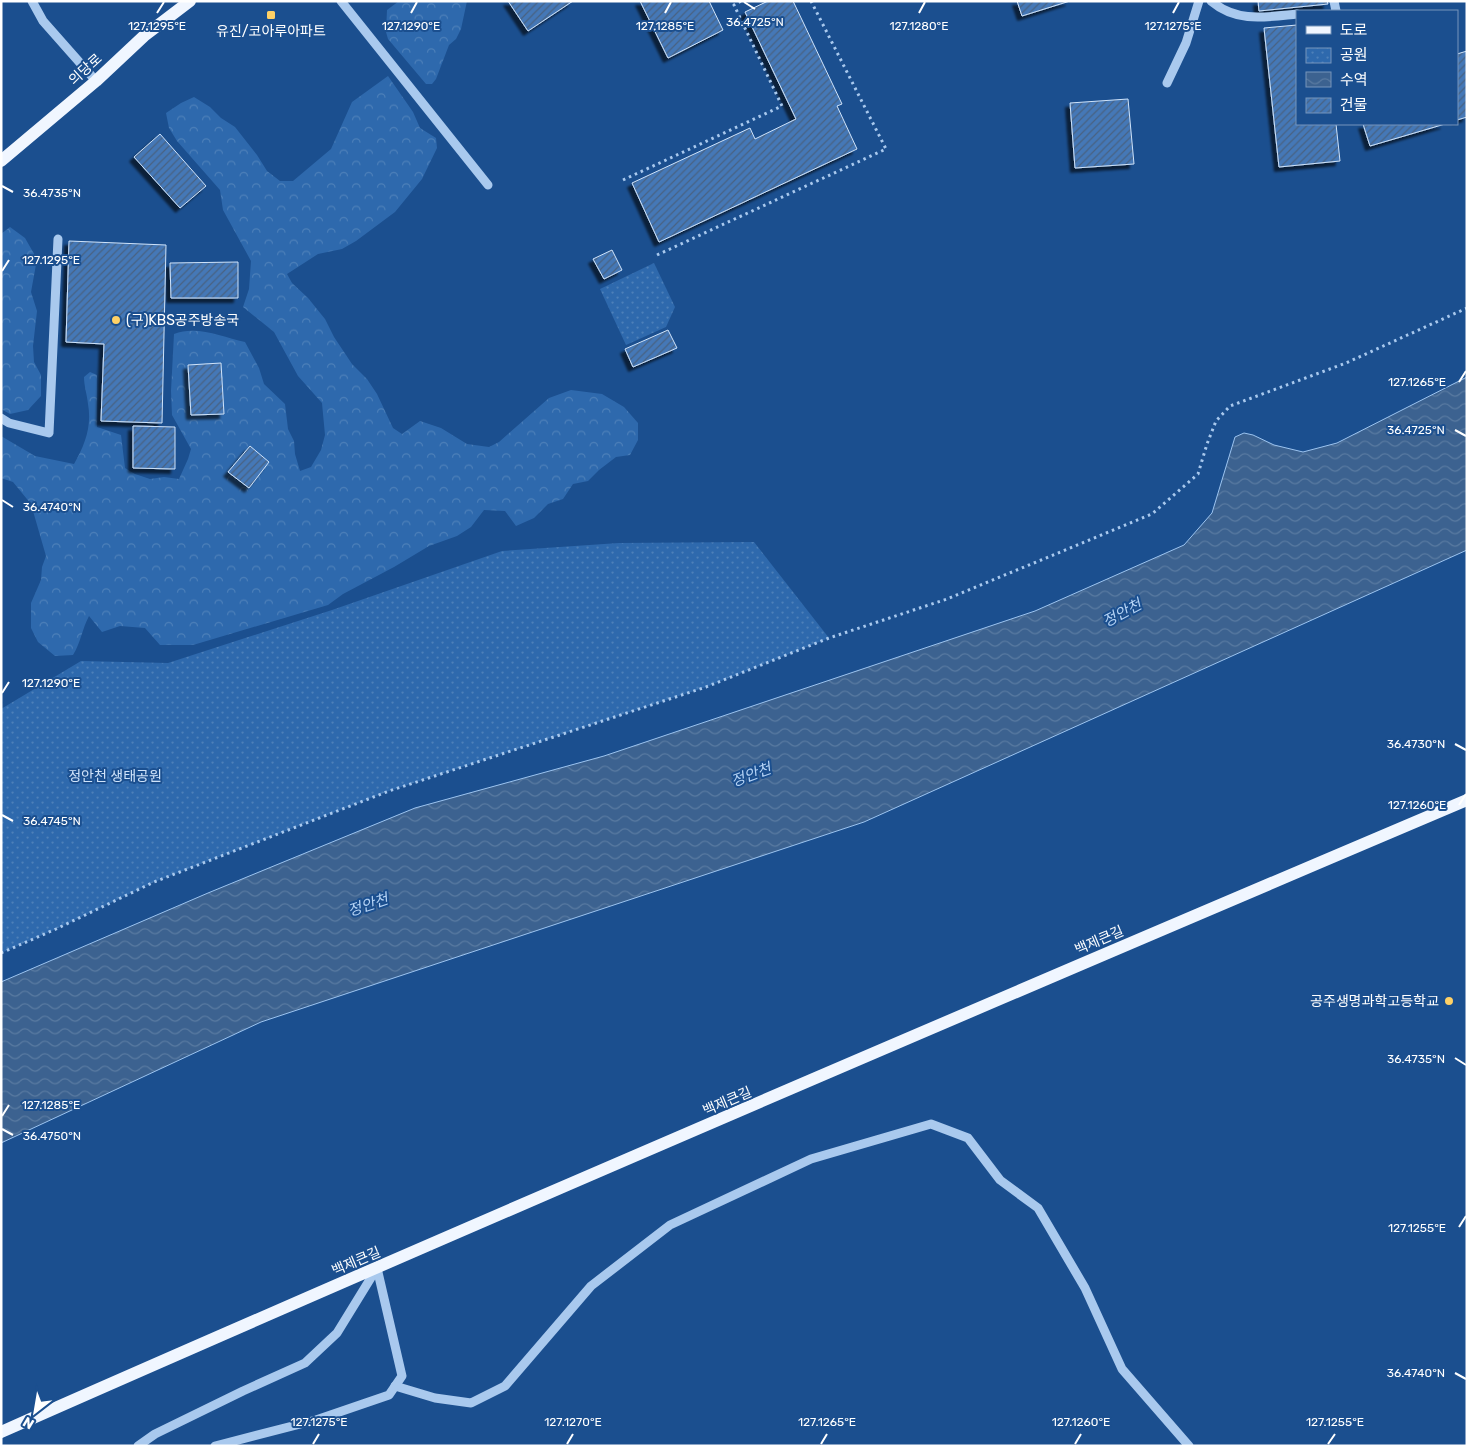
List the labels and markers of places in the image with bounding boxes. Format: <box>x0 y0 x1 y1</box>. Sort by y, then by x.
marker: 유진/코아루아파트 <box>265 9 277 21</box>
place label: 유진/코아루아파트 <box>216 23 326 40</box>
place label: (구)KBS공주방송국 <box>126 312 239 329</box>
marker: (구)KBS공주방송국 <box>110 314 122 326</box>
place label: 공주생명과학고등학교 <box>1310 993 1439 1010</box>
marker: 공주생명과학고등학교 <box>1443 995 1455 1007</box>

